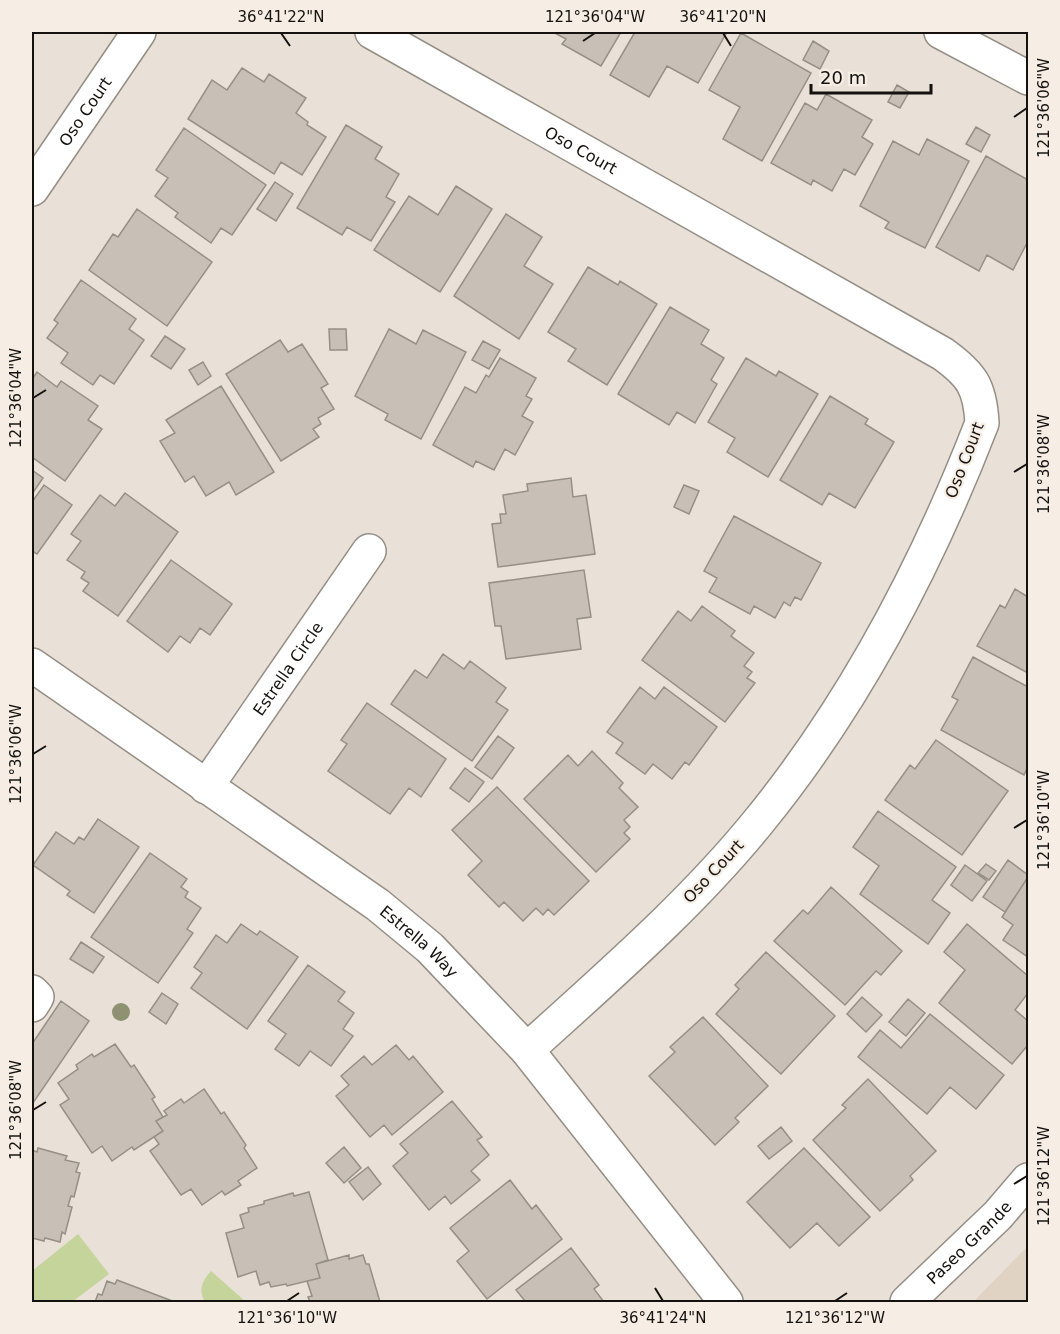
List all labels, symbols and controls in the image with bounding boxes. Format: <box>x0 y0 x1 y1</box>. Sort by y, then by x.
text: 36°41'22"N <box>237 8 325 26</box>
text: 121°36'04"W <box>545 8 645 26</box>
text: 36°41'20"N <box>679 8 767 26</box>
scale bar <box>811 57 931 95</box>
text: 121°36'06"W <box>1035 58 1053 158</box>
text: 20 m <box>820 67 866 88</box>
street label: Oso Court <box>55 73 116 150</box>
street label: Oso Court <box>541 122 620 178</box>
text: 121°36'04"W <box>7 348 25 448</box>
text: 121°36'08"W <box>1035 414 1053 514</box>
street label: Oso Court <box>941 420 988 501</box>
street label: Estrella Circle <box>249 618 327 719</box>
text: 121°36'06"W <box>7 704 25 804</box>
text: 121°36'10"W <box>1035 770 1053 870</box>
street label: Oso Court <box>679 836 748 907</box>
street label: Estrella Way <box>376 902 462 982</box>
text: 121°36'08"W <box>7 1060 25 1160</box>
text: 121°36'12"W <box>1035 1126 1053 1226</box>
street label: Paseo Grande <box>923 1197 1016 1288</box>
text: 121°36'10"W <box>237 1309 337 1327</box>
text: 36°41'24"N <box>619 1309 707 1327</box>
text: 121°36'12"W <box>785 1309 885 1327</box>

